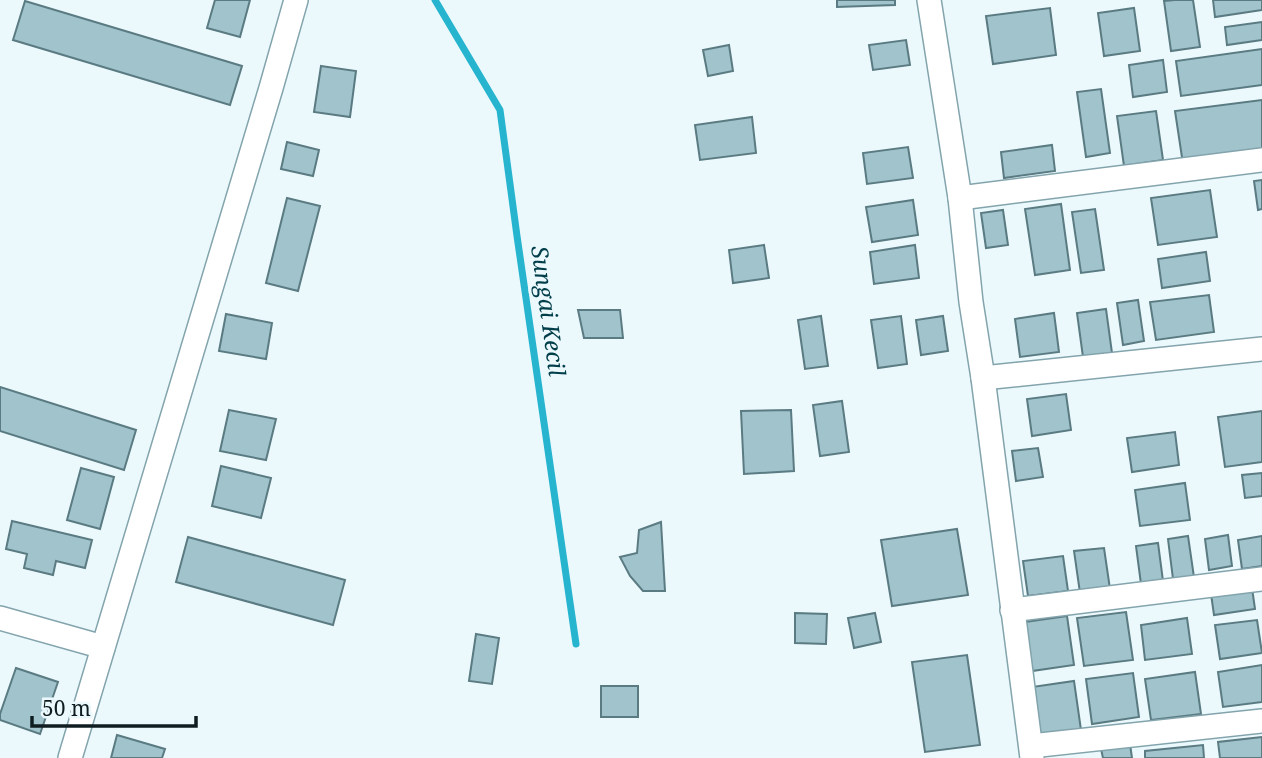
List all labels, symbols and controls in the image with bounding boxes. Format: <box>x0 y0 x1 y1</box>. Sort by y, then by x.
water label: Sungai Kecil <box>524 244 574 378</box>
scale bar <box>32 684 196 728</box>
text: 50 m <box>42 694 91 722</box>

